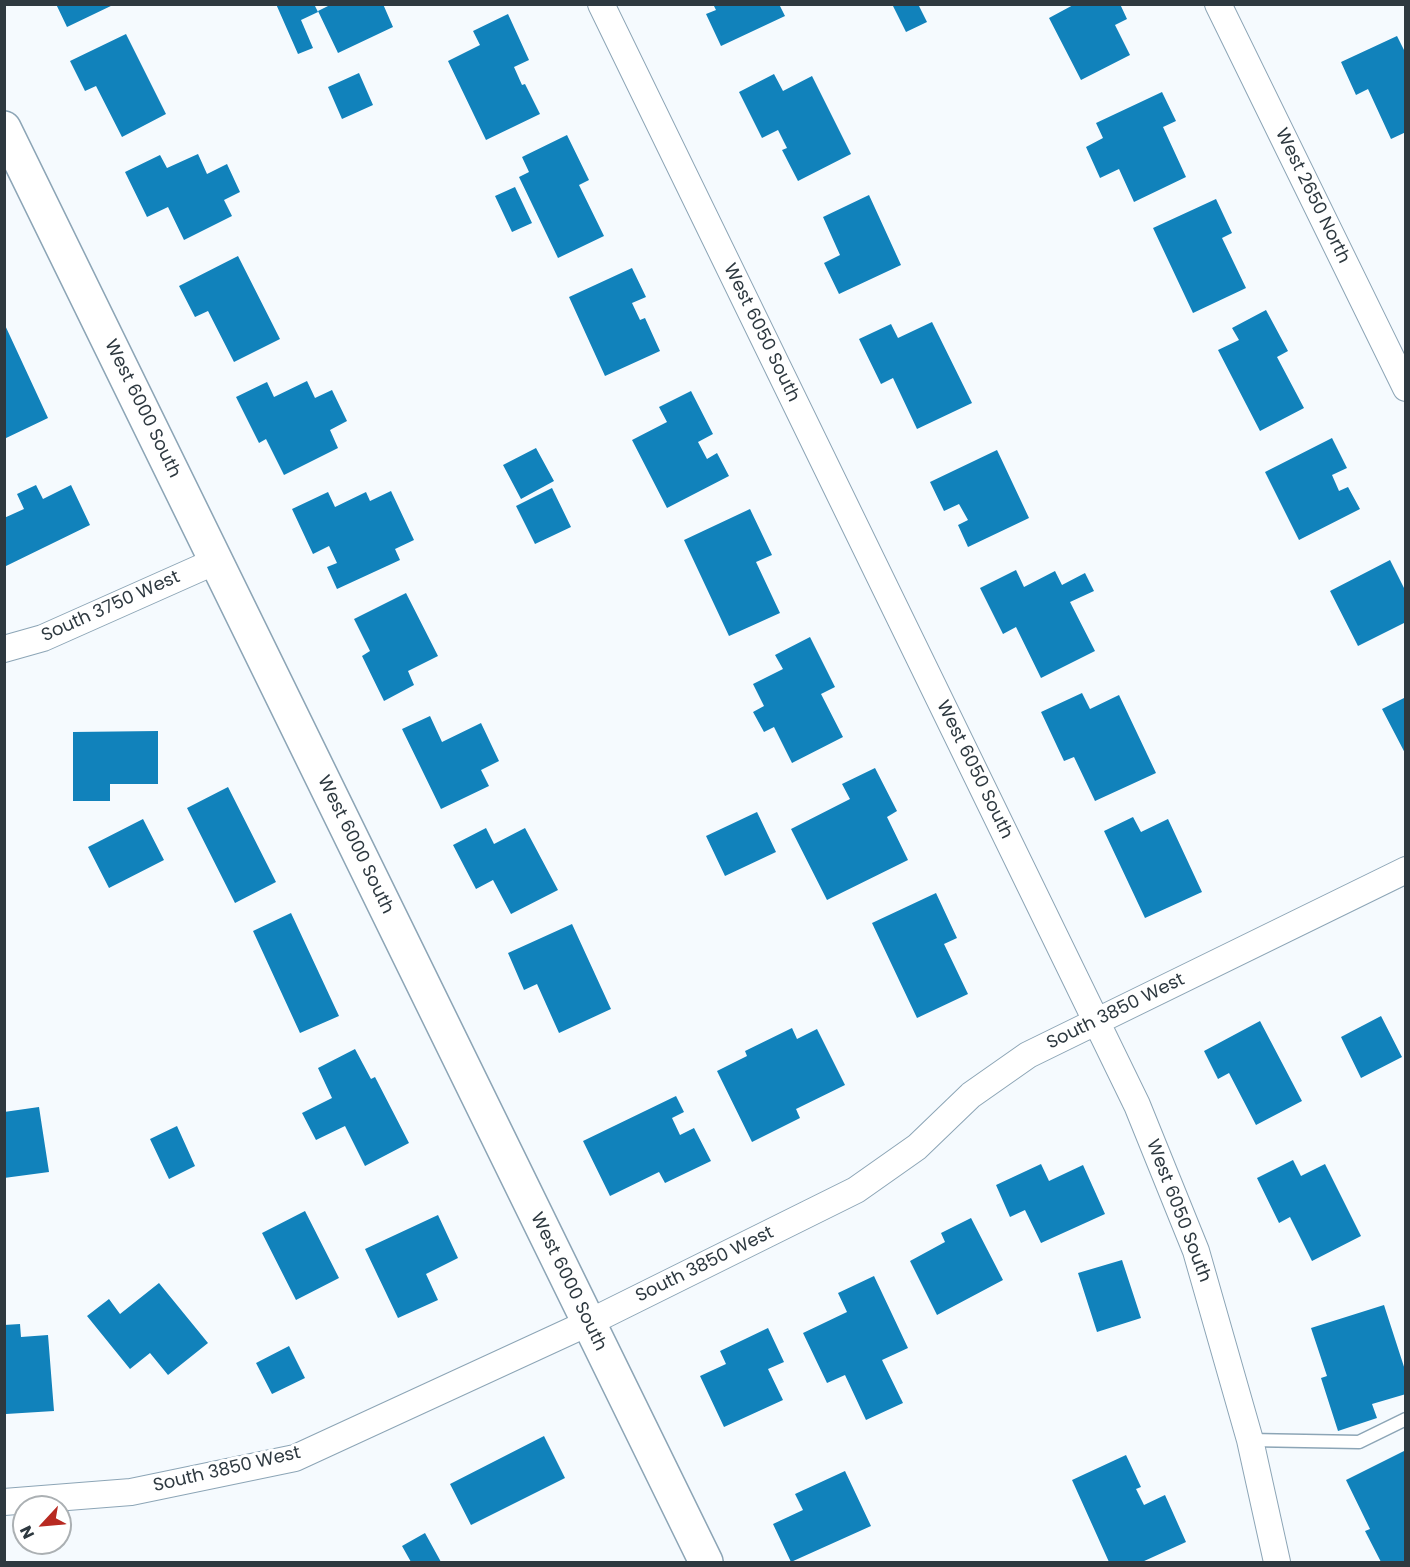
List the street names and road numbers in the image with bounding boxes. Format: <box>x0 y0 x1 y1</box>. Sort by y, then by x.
street label: West 2650 North <box>1270 125 1354 267</box>
street label: West 6050 South <box>718 260 804 406</box>
street label: West 6000 South <box>99 336 185 482</box>
street label: South 3750 West <box>39 567 183 647</box>
street label: West 6050 South <box>931 697 1017 843</box>
street label: West 6000 South <box>312 772 398 918</box>
street label: South 3850 West <box>1044 969 1188 1055</box>
street label: West 6050 South <box>1141 1137 1215 1285</box>
street label: West 6000 South <box>525 1209 611 1355</box>
street label: South 3850 West <box>633 1222 777 1308</box>
street label: South 3850 West <box>151 1443 303 1497</box>

